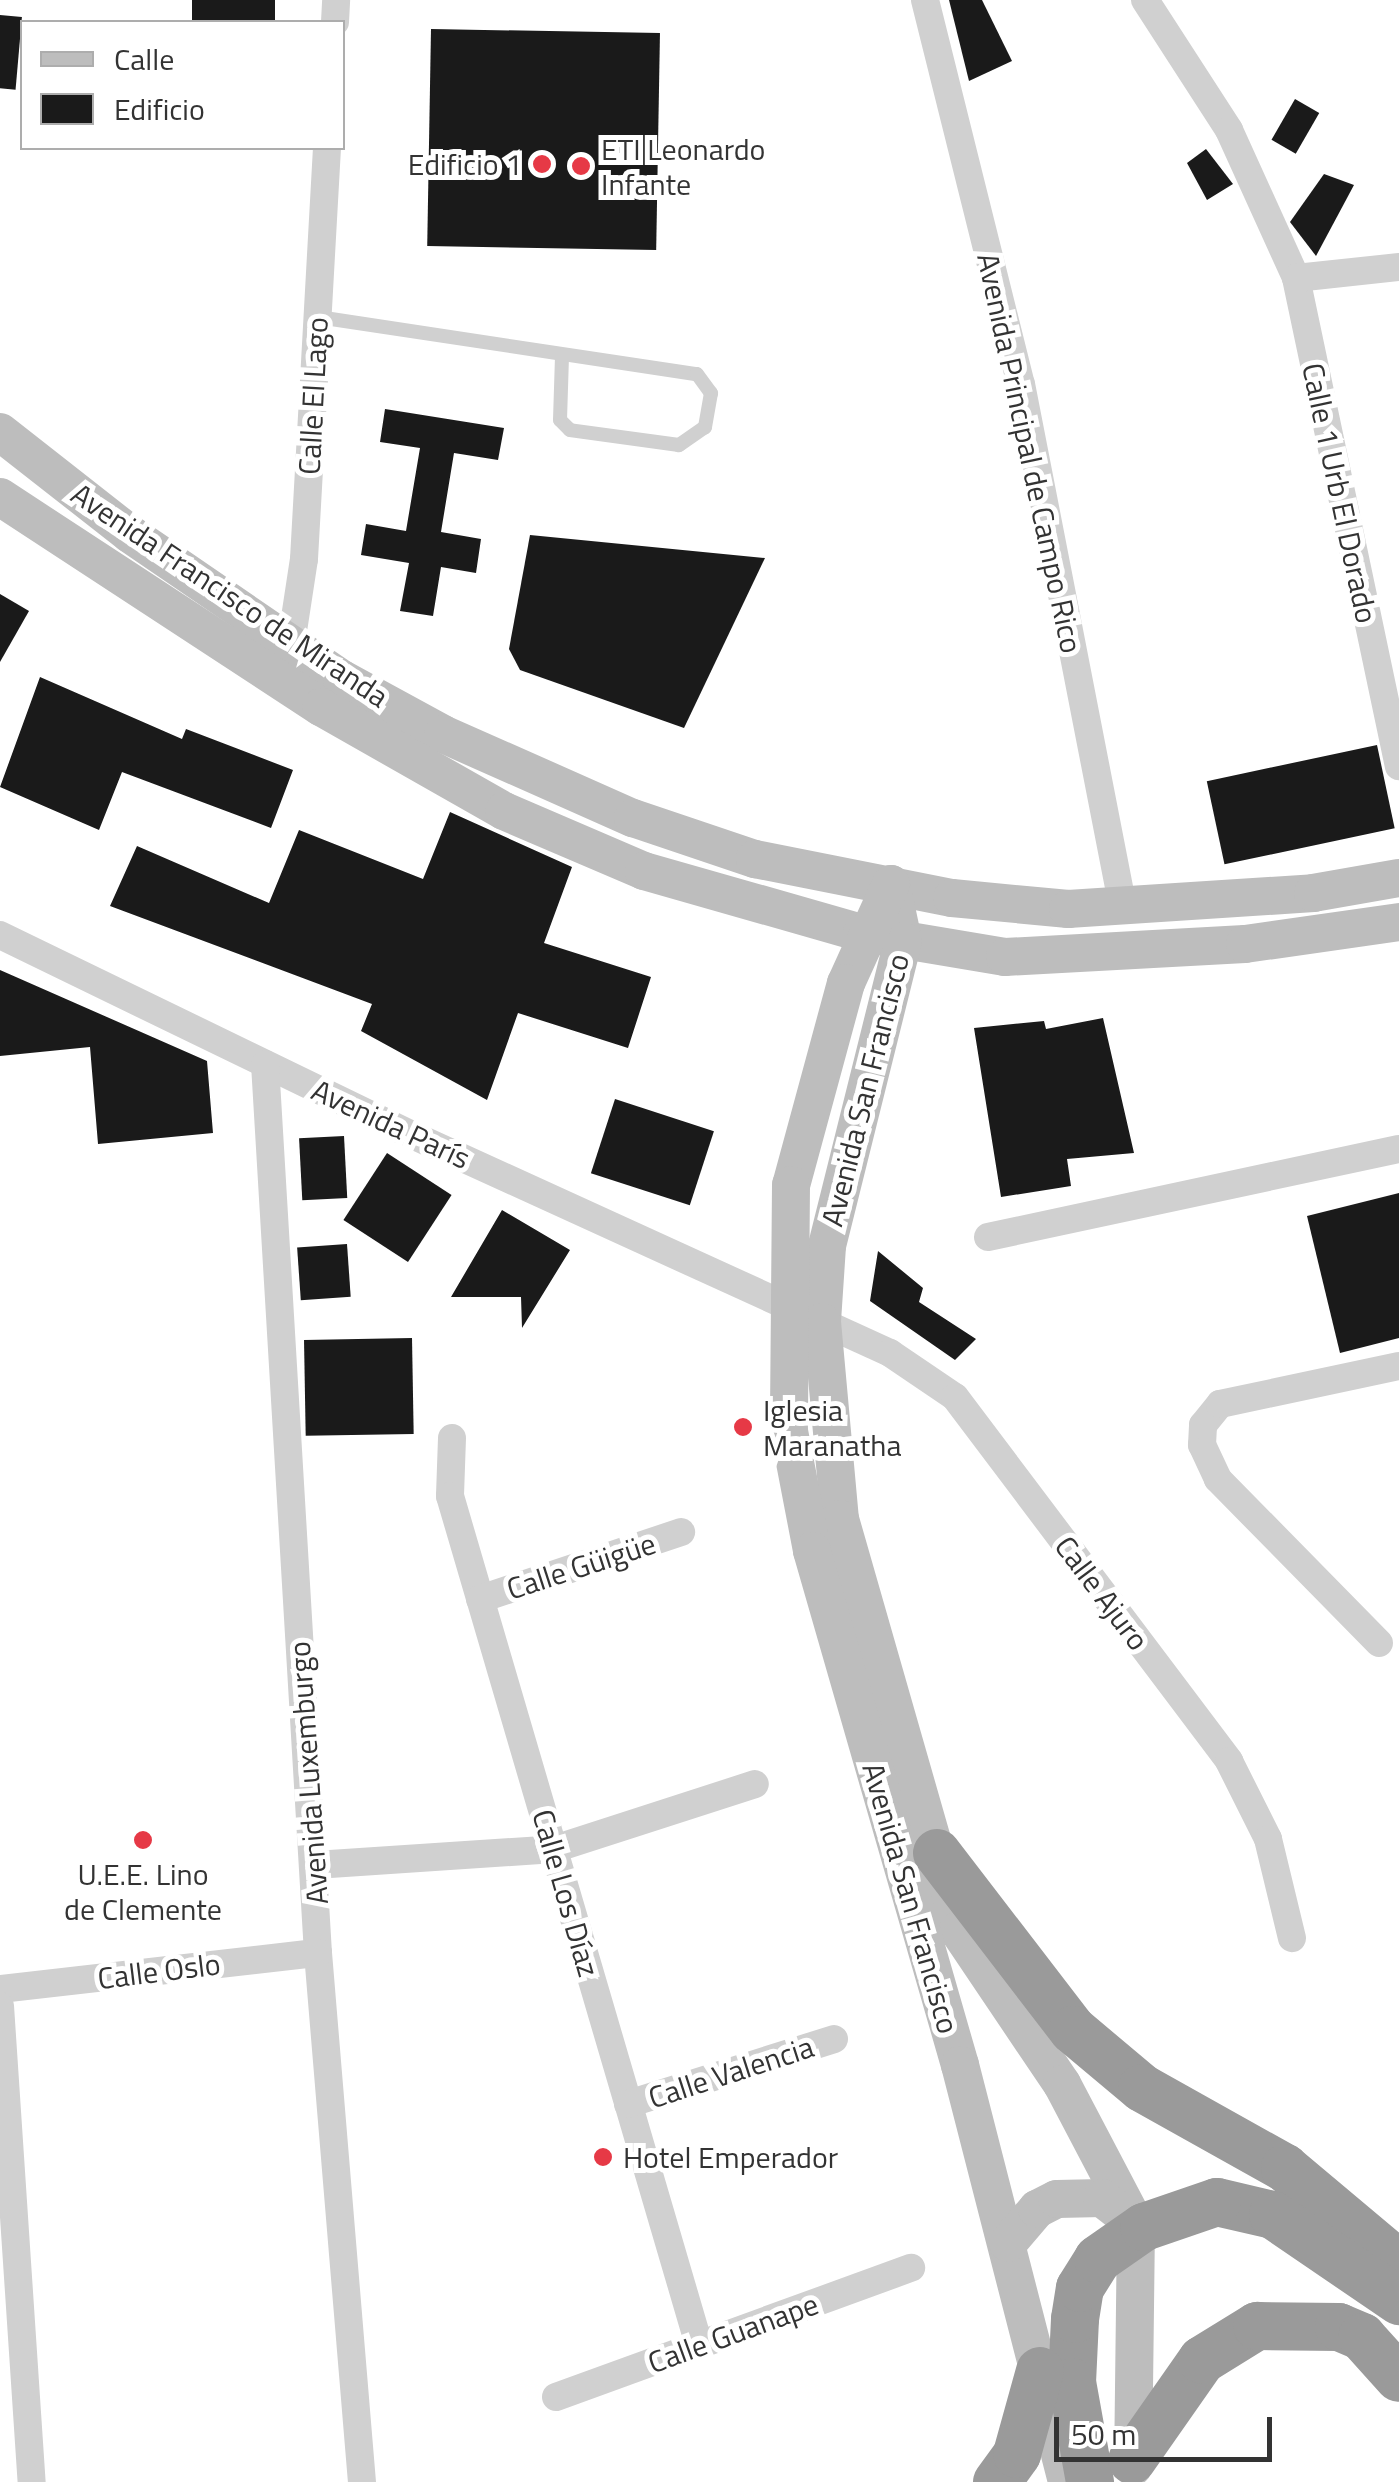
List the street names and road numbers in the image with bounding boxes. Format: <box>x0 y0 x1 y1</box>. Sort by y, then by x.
street label: Avenida Principal de Campo Rico <box>970 250 1090 656</box>
street label: Calle El Lago <box>291 316 335 476</box>
street label: Calle 1 Urb El Dorado <box>1295 360 1385 626</box>
street label: Avenida Francisco de Miranda <box>65 475 395 715</box>
street label: Avenida San Francisco <box>814 950 916 1230</box>
street label: Avenida París <box>306 1072 476 1176</box>
street label: Calle Güigüe <box>502 1525 660 1607</box>
street label: Calle Ajuro <box>1048 1529 1156 1657</box>
street label: Avenida Luxemburgo <box>281 1640 335 1906</box>
street label: Avenida San Francisco <box>855 1759 967 2037</box>
street label: Calle Los Díaz <box>525 1805 607 1981</box>
street label: Calle Oslo <box>96 1946 222 1996</box>
street label: Calle Valencia <box>644 2028 818 2116</box>
street label: Calle Guanape <box>643 2286 823 2380</box>

